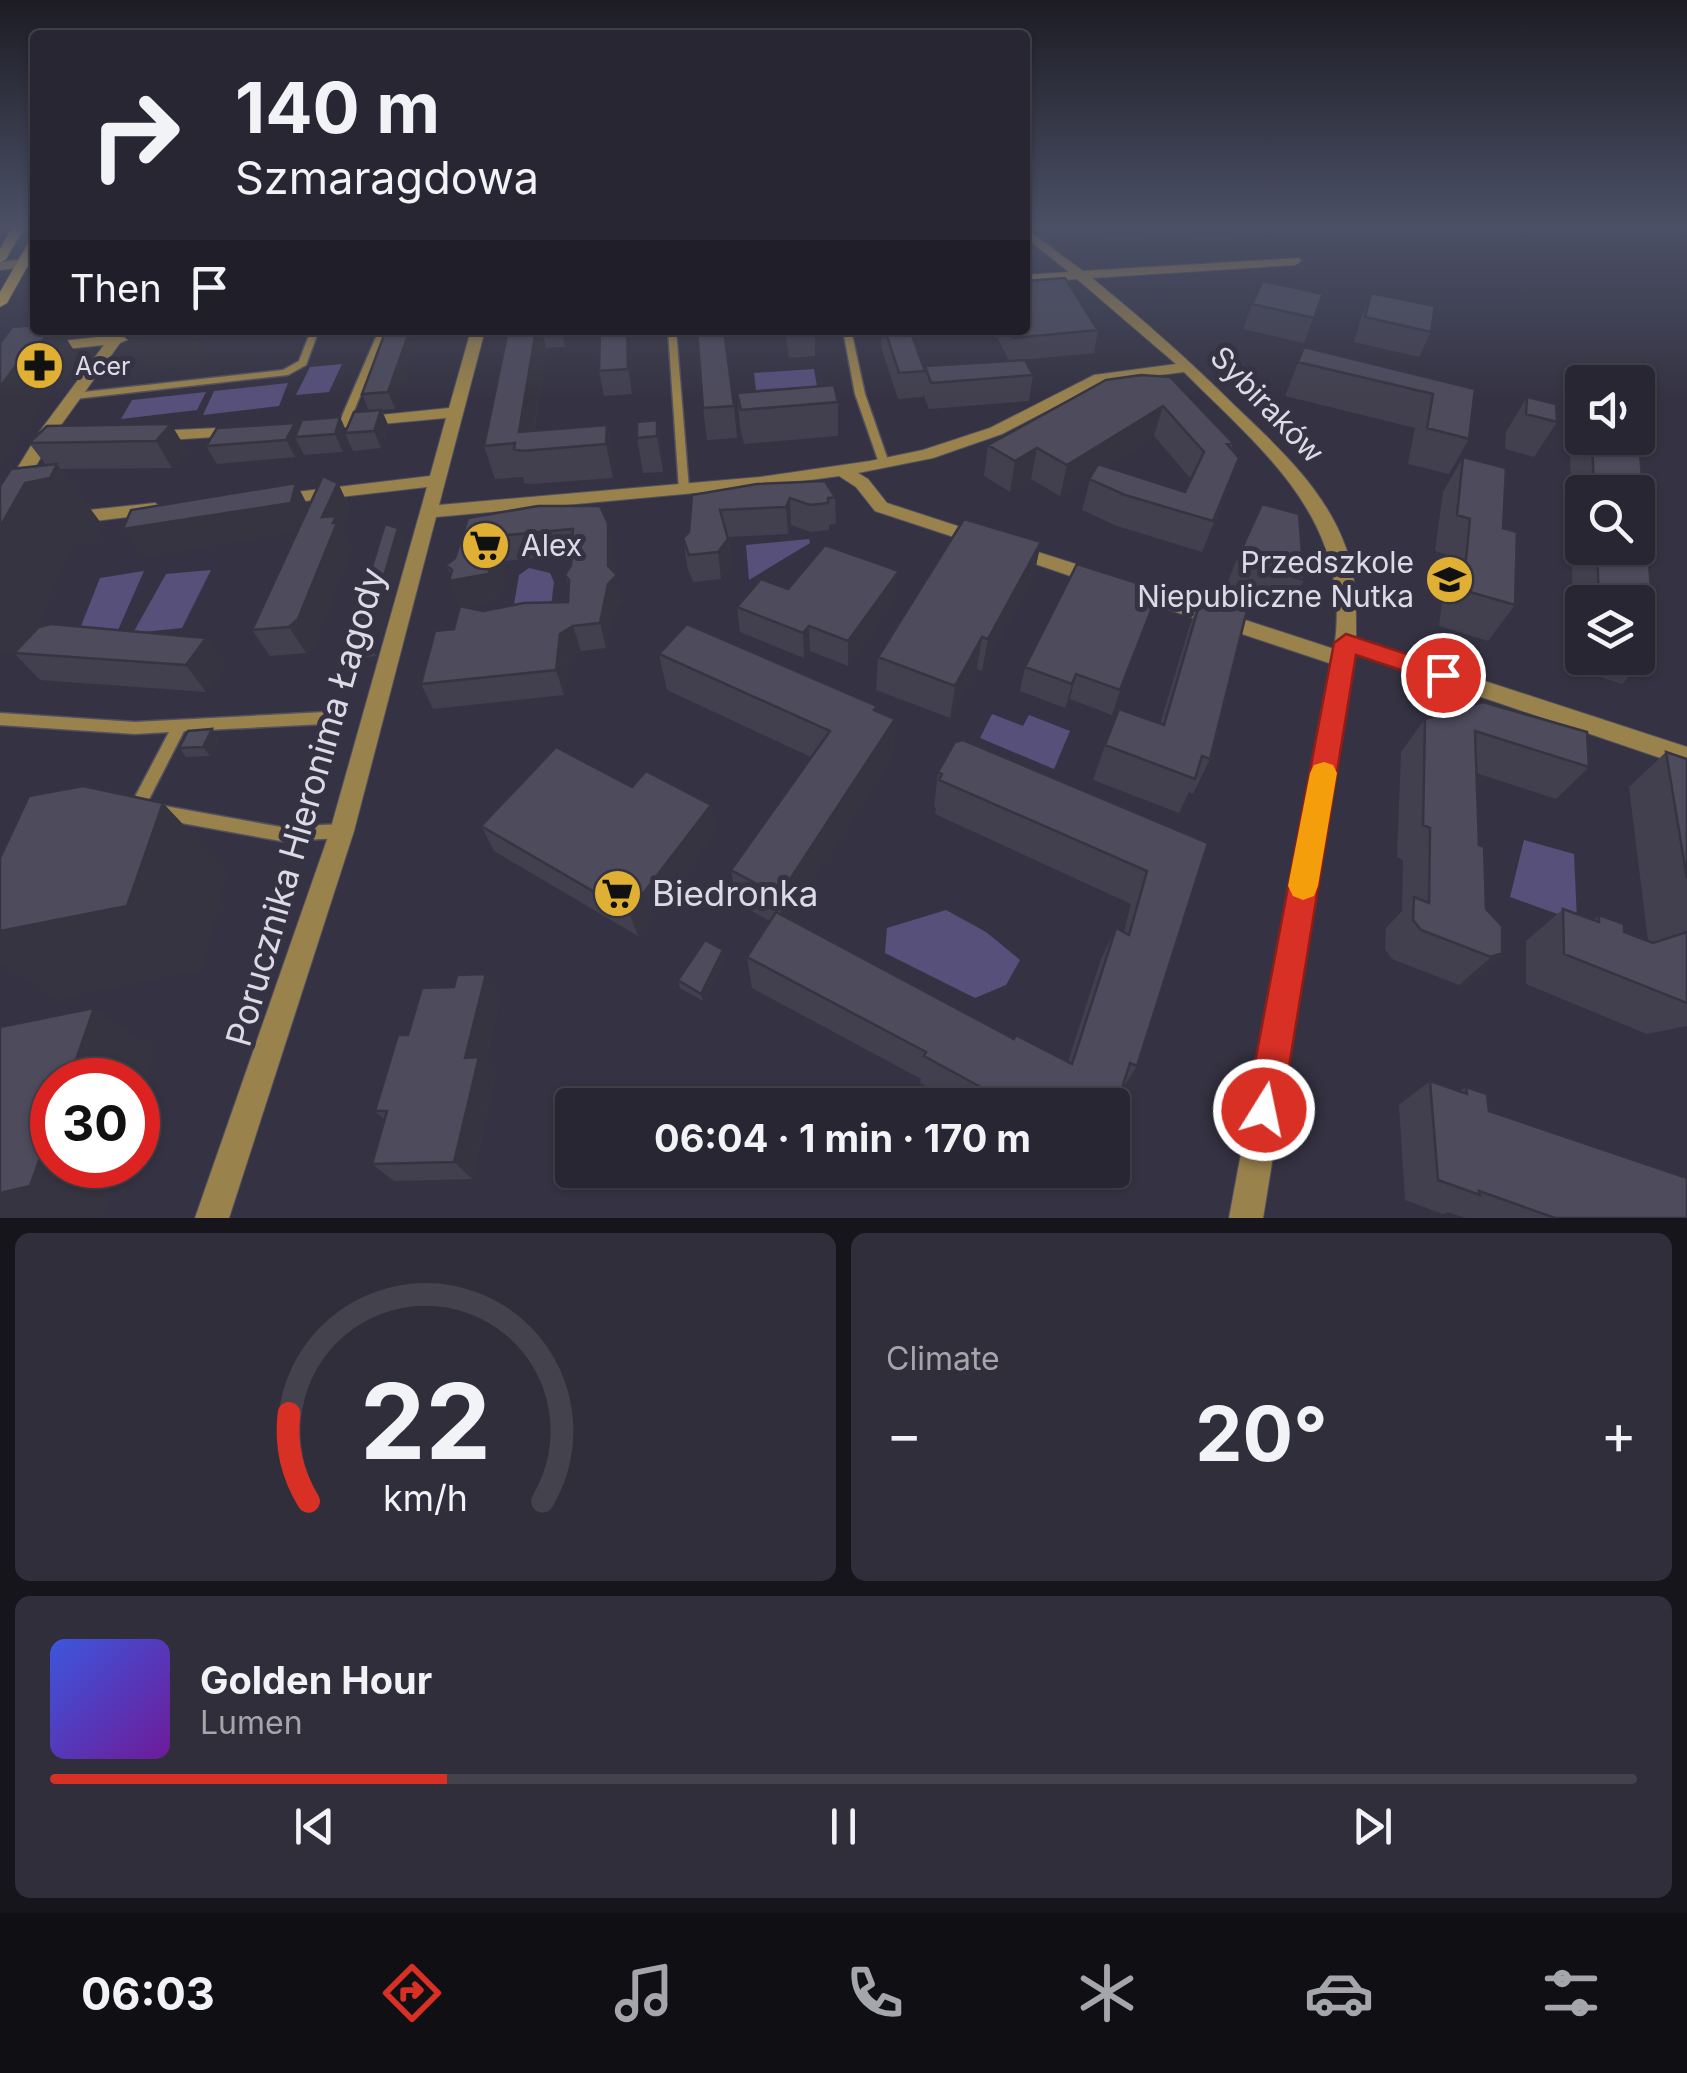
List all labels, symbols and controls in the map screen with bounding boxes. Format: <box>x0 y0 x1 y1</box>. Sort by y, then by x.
text: 140 m <box>235 65 440 150</box>
icon: right <box>70 70 200 200</box>
text: Szmaragdowa <box>235 150 539 205</box>
icon: arrive <box>182 260 237 315</box>
text: Then <box>70 265 162 311</box>
street label: Sybiraków <box>1203 339 1332 470</box>
pharmacy icon: Acer <box>14 340 66 392</box>
place label: Acer <box>75 351 131 381</box>
map controls <box>1565 365 1655 675</box>
button: sound <box>1565 365 1655 455</box>
button: search <box>1565 475 1655 565</box>
supermarket icon: Alex <box>460 520 512 572</box>
place label: Alex <box>521 527 582 563</box>
place label: Przedszkole Niepubliczne Nutka <box>1137 544 1414 614</box>
school or university icon: Przedszkole Niepubliczne Nutka <box>1423 554 1475 606</box>
street label: Porucznika Hieronima Łagody <box>217 563 394 1051</box>
button: layers <box>1565 585 1655 675</box>
pin <box>1401 633 1486 718</box>
icon: arrive <box>1416 648 1471 703</box>
supermarket icon: Biedronka <box>591 868 643 920</box>
place label: Biedronka <box>652 872 818 914</box>
speed limit sign: 30 <box>30 1058 160 1188</box>
position arrow <box>1212 1058 1316 1162</box>
text: 06:04 · 1 min · 170 m <box>654 1115 1031 1161</box>
text: Climate <box>886 1339 1000 1378</box>
text: 22 <box>360 1358 491 1484</box>
text: 20° <box>1195 1388 1328 1479</box>
text: − <box>886 1401 922 1467</box>
text: + <box>1601 1401 1637 1467</box>
text: km/h <box>383 1476 468 1520</box>
text: Golden Hour <box>200 1657 432 1703</box>
text: Lumen <box>200 1703 303 1742</box>
icon: previous <box>287 1799 342 1854</box>
icon: pause <box>816 1799 871 1854</box>
icon: next <box>1345 1799 1400 1854</box>
icon: directions <box>377 1958 447 2028</box>
icon: music <box>609 1958 679 2028</box>
icon: phone <box>840 1958 910 2028</box>
icon: climate <box>1072 1958 1142 2028</box>
icon: car <box>1304 1958 1374 2028</box>
icon: filters <box>1536 1958 1606 2028</box>
text: 06:03 <box>81 1966 215 2021</box>

